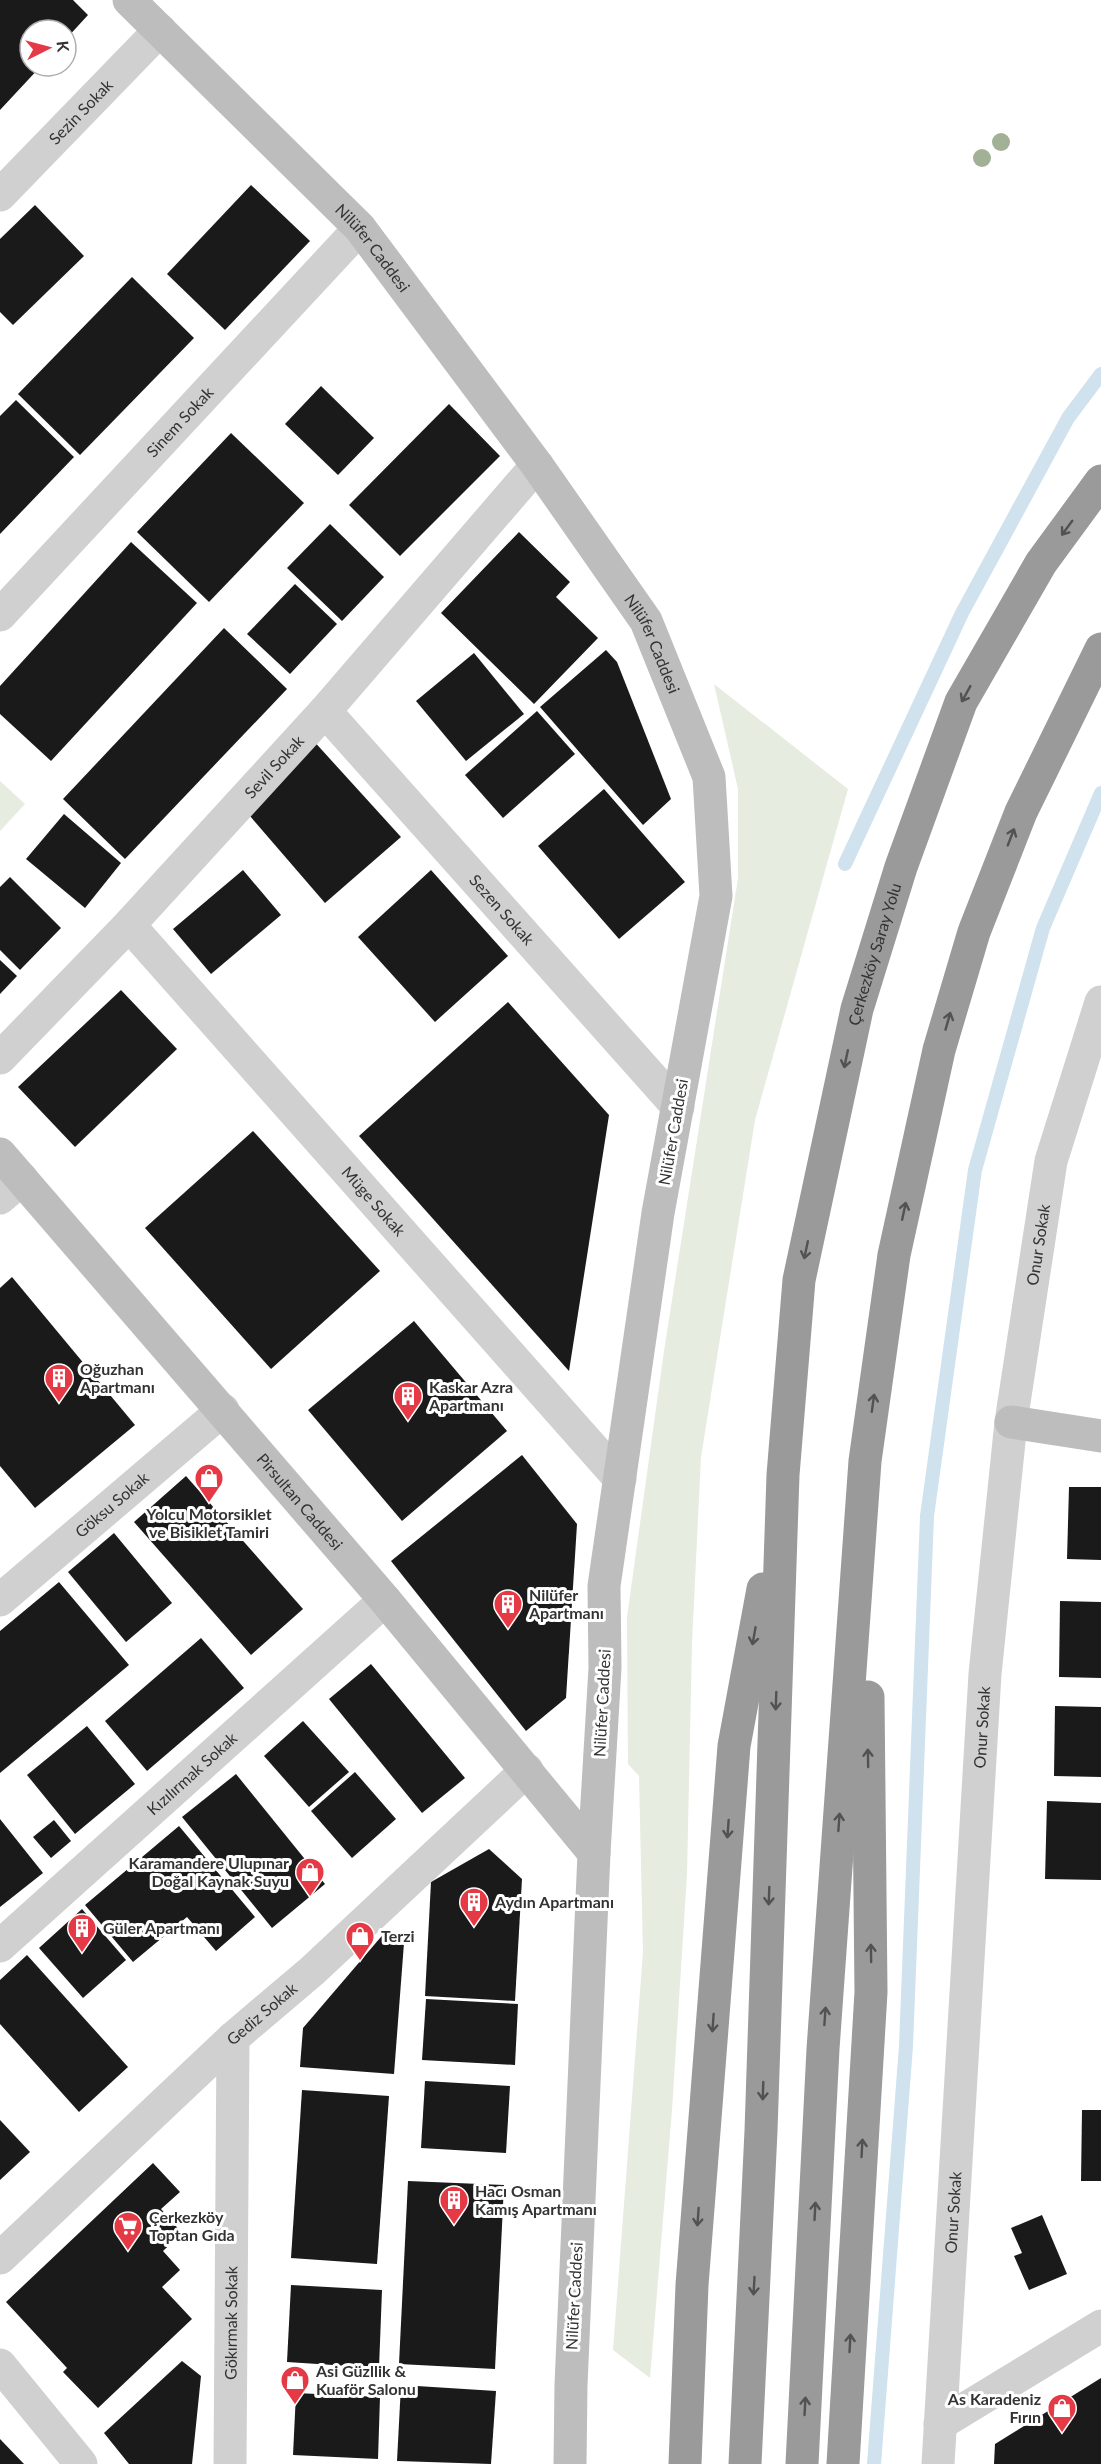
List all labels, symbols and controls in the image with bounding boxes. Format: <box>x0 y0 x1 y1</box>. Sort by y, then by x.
north arrow <box>18 18 78 78</box>
text: K <box>53 40 74 54</box>
street label: Sezin Sokak <box>45 74 117 148</box>
street label: Nilüfer Caddesi <box>332 199 414 295</box>
street label: Sinem Sokak <box>142 382 217 460</box>
one-way arrow <box>1061 519 1073 535</box>
street label: Nilüfer Caddesi <box>621 590 684 696</box>
one-way arrow <box>959 686 971 703</box>
street label: Sevil Sokak <box>240 730 308 802</box>
one-way arrow <box>1006 828 1017 846</box>
street label: Sezen Sokak <box>466 870 539 949</box>
street label: Çerkezköy Saray Yolu <box>844 880 905 1027</box>
one-way arrow <box>943 1012 954 1031</box>
one-way arrow <box>840 1049 852 1068</box>
street label: Nilüfer Caddesi <box>654 1077 691 1187</box>
street label: Müge Sokak <box>338 1162 410 1240</box>
one-way arrow <box>899 1202 910 1221</box>
street label: Onur Sokak <box>1022 1202 1053 1287</box>
one-way arrow <box>799 1240 811 1259</box>
place label: Oğuzhan Apartmanı <box>79 1359 155 1396</box>
building icon: Oğuzhan Apartmanı <box>43 1362 75 1404</box>
place label: Kaskar Azra Apartmanı <box>428 1377 513 1414</box>
building icon: Kaskar Azra Apartmanı <box>392 1380 424 1422</box>
one-way arrow <box>868 1394 879 1414</box>
street label: Pirsultan Caddesi <box>253 1449 347 1553</box>
shop icon: Yolcu Motorsiklet ve Bisiklet Tamiri <box>193 1462 225 1504</box>
street label: Göksu Sokak <box>71 1467 153 1541</box>
place label: Yolcu Motorsiklet ve Bisiklet Tamiri <box>145 1504 272 1541</box>
place label: Nilüfer Apartmanı <box>528 1585 604 1622</box>
building icon: Nilüfer Apartmanı <box>492 1588 524 1630</box>
one-way arrow <box>748 1625 759 1645</box>
street label: Nilüfer Caddesi <box>589 1649 614 1757</box>
street label: Onur Sokak <box>969 1685 993 1769</box>
one-way arrow <box>770 1691 781 1711</box>
street label: Kızılırmak Sokak <box>143 1727 241 1818</box>
one-way arrow <box>862 1749 874 1769</box>
one-way arrow <box>834 1812 845 1832</box>
one-way arrow <box>722 1818 733 1838</box>
place label: Karamandere Ulupınar Doğal Kaynak Suyu <box>129 1853 289 1890</box>
shop icon: Karamandere Ulupınar Doğal Kaynak Suyu <box>294 1856 326 1898</box>
one-way arrow <box>764 1885 775 1905</box>
building icon: Aydın Apartmanı <box>458 1886 490 1928</box>
place label: Aydın Apartmanı <box>494 1892 614 1911</box>
building icon: Güler Apartmanı <box>66 1912 98 1954</box>
place label: Güler Apartmanı <box>103 1918 220 1937</box>
shop icon: Terzi <box>344 1920 376 1962</box>
place label: Terzi <box>381 1926 415 1945</box>
one-way arrow <box>865 1944 876 1964</box>
street label: Gediz Sokak <box>222 1978 301 2048</box>
one-way arrow <box>820 2007 831 2027</box>
one-way arrow <box>707 2013 718 2032</box>
one-way arrow <box>757 2080 768 2100</box>
one-way arrow <box>856 2139 867 2159</box>
street label: Onur Sokak <box>941 2170 964 2254</box>
place label: Hacı Osman Kamış Apartmanı <box>475 2181 597 2218</box>
building icon: Hacı Osman Kamış Apartmanı <box>438 2184 470 2226</box>
one-way arrow <box>809 2201 820 2221</box>
place label: Çerkezköy Toptan Gıda <box>149 2207 235 2244</box>
one-way arrow <box>692 2207 703 2227</box>
supermarket icon: Çerkezköy Toptan Gıda <box>112 2210 144 2252</box>
street label: Nilüfer Caddesi <box>561 2242 586 2350</box>
street label: Gökırmak Sokak <box>221 2265 240 2380</box>
one-way arrow <box>748 2275 759 2295</box>
one-way arrow <box>845 2333 856 2353</box>
place label: Asi Güzllik & Kuaför Salonu <box>315 2361 416 2398</box>
shop icon: Asi Güzllik & Kuaför Salonu <box>279 2364 311 2406</box>
place label: As Karadeniz Fırın <box>947 2389 1041 2426</box>
shop icon: As Karadeniz Fırın <box>1046 2392 1078 2434</box>
one-way arrow <box>799 2396 810 2416</box>

